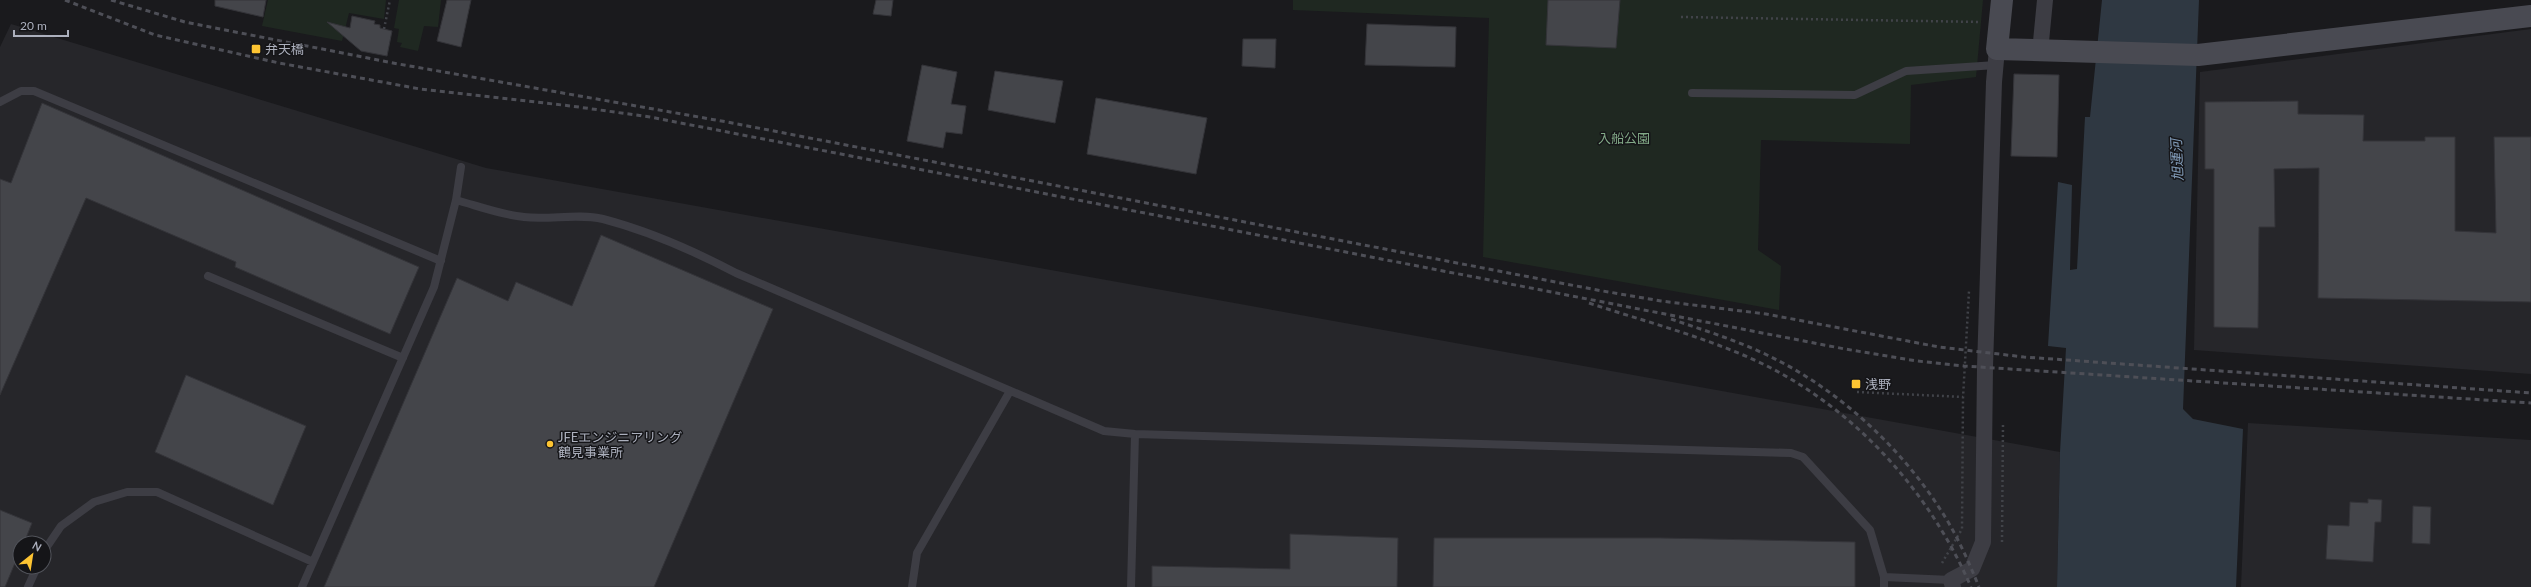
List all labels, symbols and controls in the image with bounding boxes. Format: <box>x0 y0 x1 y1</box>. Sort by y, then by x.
scale bar <box>14 12 68 38</box>
text: 20 m <box>20 18 47 33</box>
place label: 弁天橋 <box>265 41 304 57</box>
marker: 弁天橋 <box>250 43 262 55</box>
park label: 入船公園 <box>1598 130 1650 146</box>
water label: 旭運河 <box>2167 136 2186 181</box>
place label: 浅野 <box>1865 376 1891 392</box>
marker: 浅野 <box>1850 378 1862 390</box>
place label: JFEエンジニアリング 鶴見事業所 <box>558 429 682 460</box>
marker: JFEエンジニアリング 鶴見事業所 <box>545 439 555 449</box>
north arrow <box>12 535 52 575</box>
text: N <box>30 538 44 554</box>

